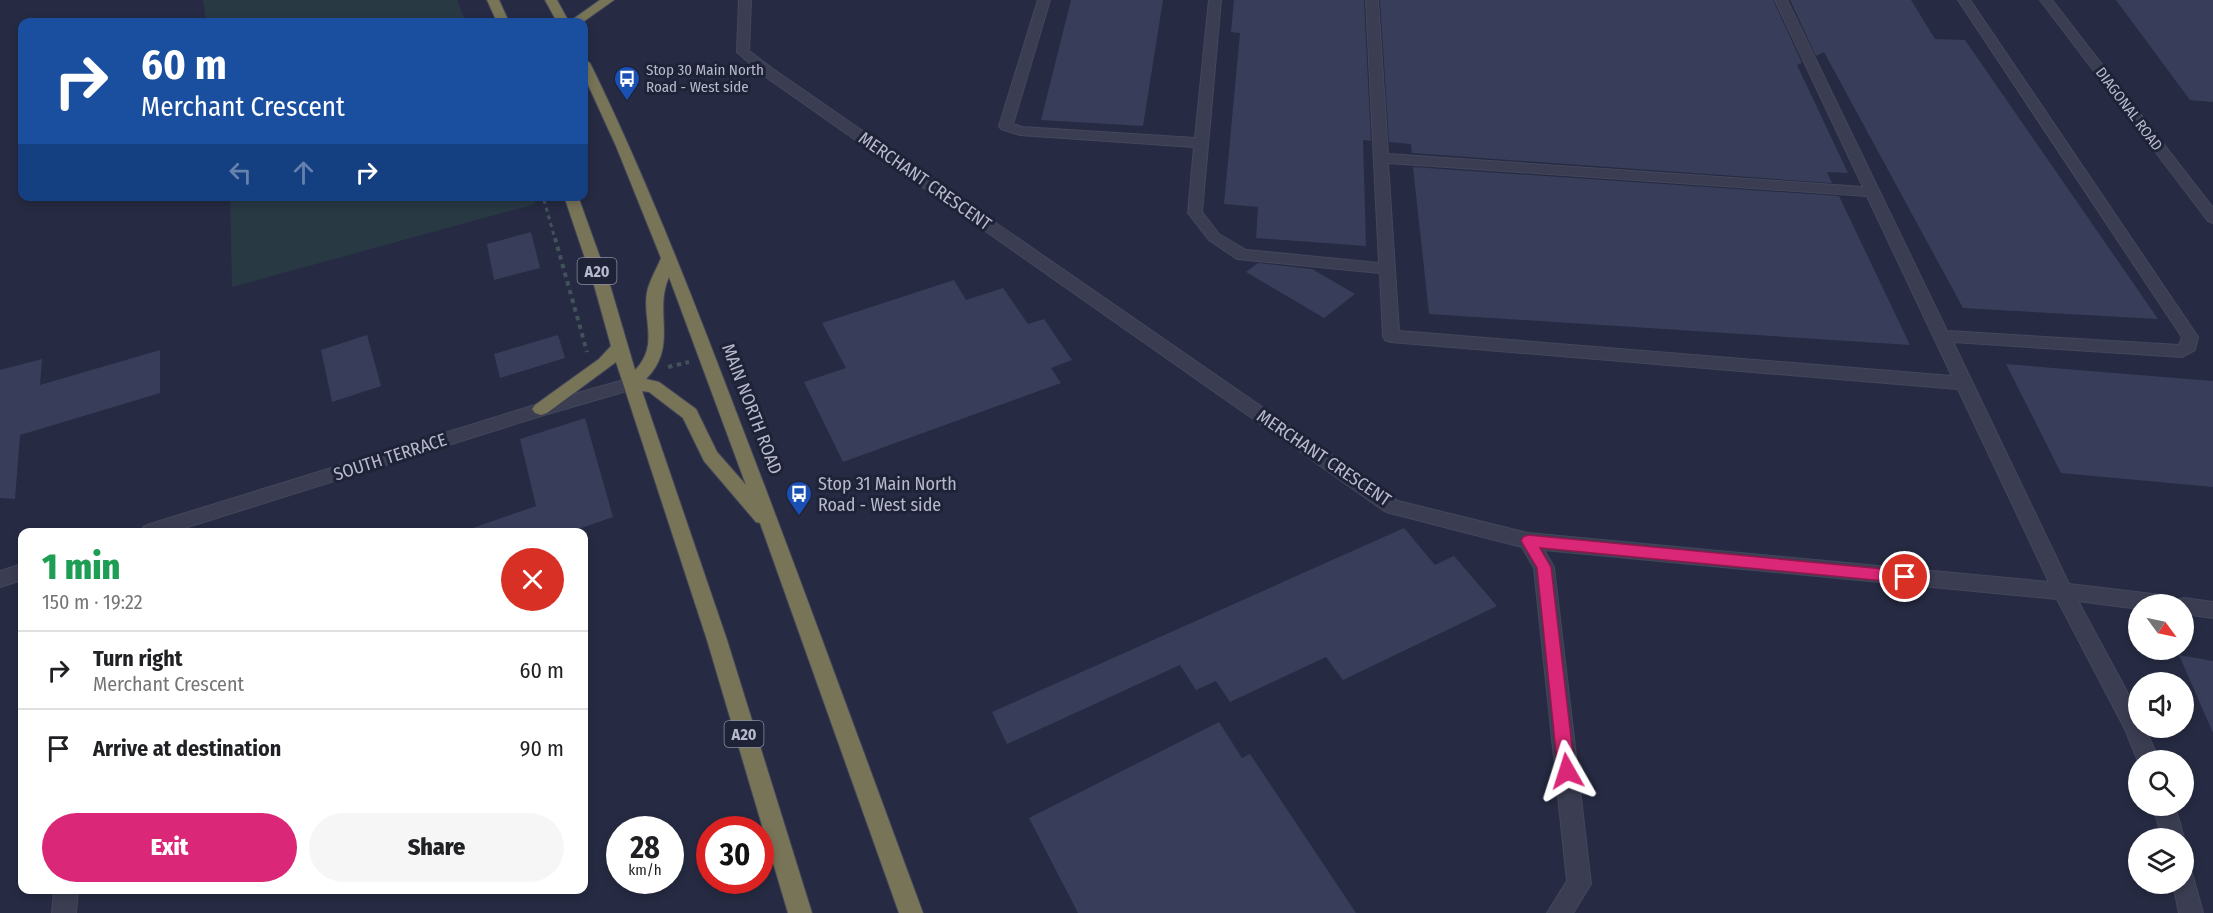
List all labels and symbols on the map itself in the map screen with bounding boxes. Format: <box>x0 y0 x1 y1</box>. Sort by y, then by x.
place label: Stop 30 Main North Road - West side <box>646 61 764 96</box>
bus stop icon: Stop 30 Main North Road - West side <box>612 64 642 102</box>
street label: DIAGONAL ROAD <box>2092 64 2166 154</box>
street label: MERCHANT CRESCENT <box>854 127 996 235</box>
road number: A20 <box>578 258 616 284</box>
street label: MAIN NORTH ROAD <box>717 341 787 477</box>
street label: MERCHANT CRESCENT <box>1253 405 1396 511</box>
street label: SOUTH TERRACE <box>331 428 449 486</box>
place label: Stop 31 Main North Road - West side <box>818 473 957 516</box>
bus stop icon: Stop 31 Main North Road - West side <box>784 479 814 517</box>
pin <box>1879 551 1930 602</box>
north arrow <box>2128 594 2194 660</box>
road number: A20 <box>724 721 764 747</box>
position arrow <box>1535 739 1599 803</box>
speed limit sign: 30 <box>696 816 774 894</box>

